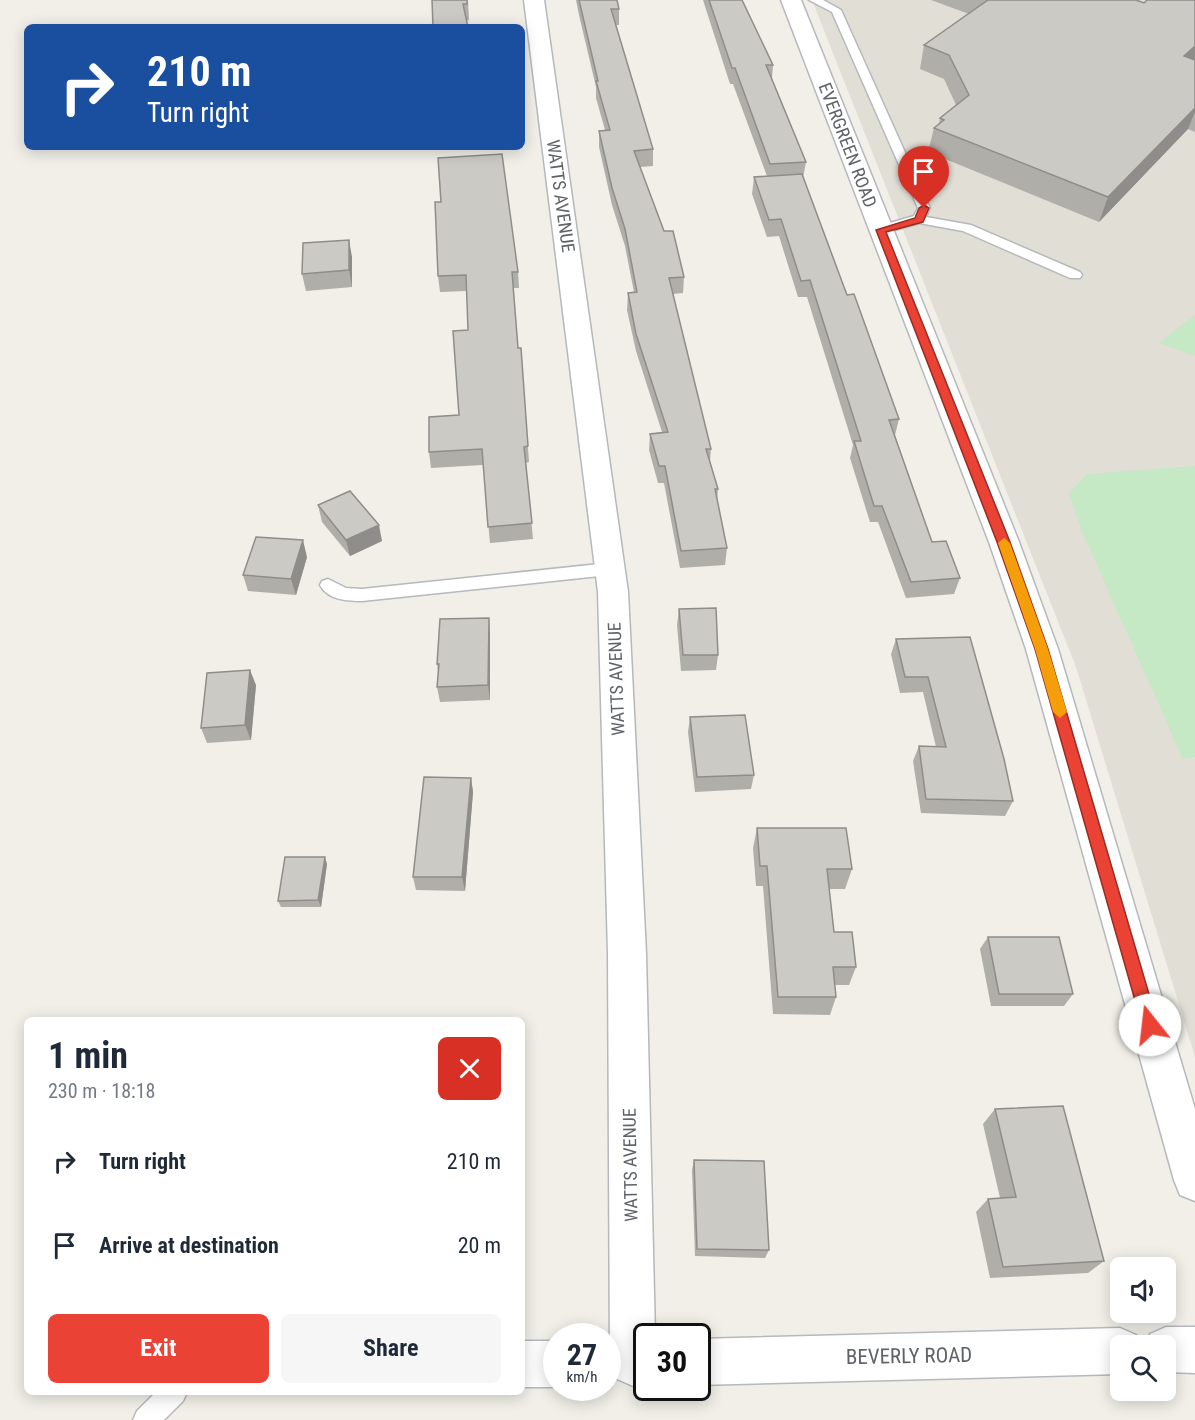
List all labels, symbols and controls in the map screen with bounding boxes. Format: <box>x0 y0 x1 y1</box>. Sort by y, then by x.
text: 210 m <box>147 47 252 96</box>
icon: right <box>48 48 126 126</box>
street label: EVERGREEN ROAD <box>815 80 881 210</box>
text: Turn right <box>147 97 249 129</box>
street label: WATTS AVENUE <box>543 138 579 254</box>
pin <box>898 146 949 208</box>
icon: arrive <box>907 155 940 188</box>
street label: WATTS AVENUE <box>604 622 628 736</box>
position arrow <box>1118 993 1182 1057</box>
text: 1 min <box>48 1035 128 1077</box>
button: close <box>438 1037 501 1100</box>
text: 230 m · 18:18 <box>48 1079 155 1103</box>
street label: WATTS AVENUE <box>619 1108 641 1222</box>
icon: right <box>48 1145 81 1178</box>
text: Turn right <box>99 1149 186 1174</box>
text: 210 m <box>447 1149 501 1174</box>
icon: arrive <box>48 1229 81 1262</box>
text: Arrive at destination <box>99 1233 279 1258</box>
text: 20 m <box>458 1233 501 1258</box>
map controls <box>1110 1257 1176 1401</box>
button: sound <box>1110 1257 1176 1323</box>
button: Exit <box>48 1314 269 1383</box>
button: Share <box>281 1314 501 1383</box>
speed limit sign: 30 <box>633 1323 711 1401</box>
button: search <box>1110 1335 1176 1401</box>
text: 27 <box>567 1337 597 1372</box>
street label: BEVERLY ROAD <box>846 1343 972 1369</box>
text: km/h <box>567 1368 597 1386</box>

